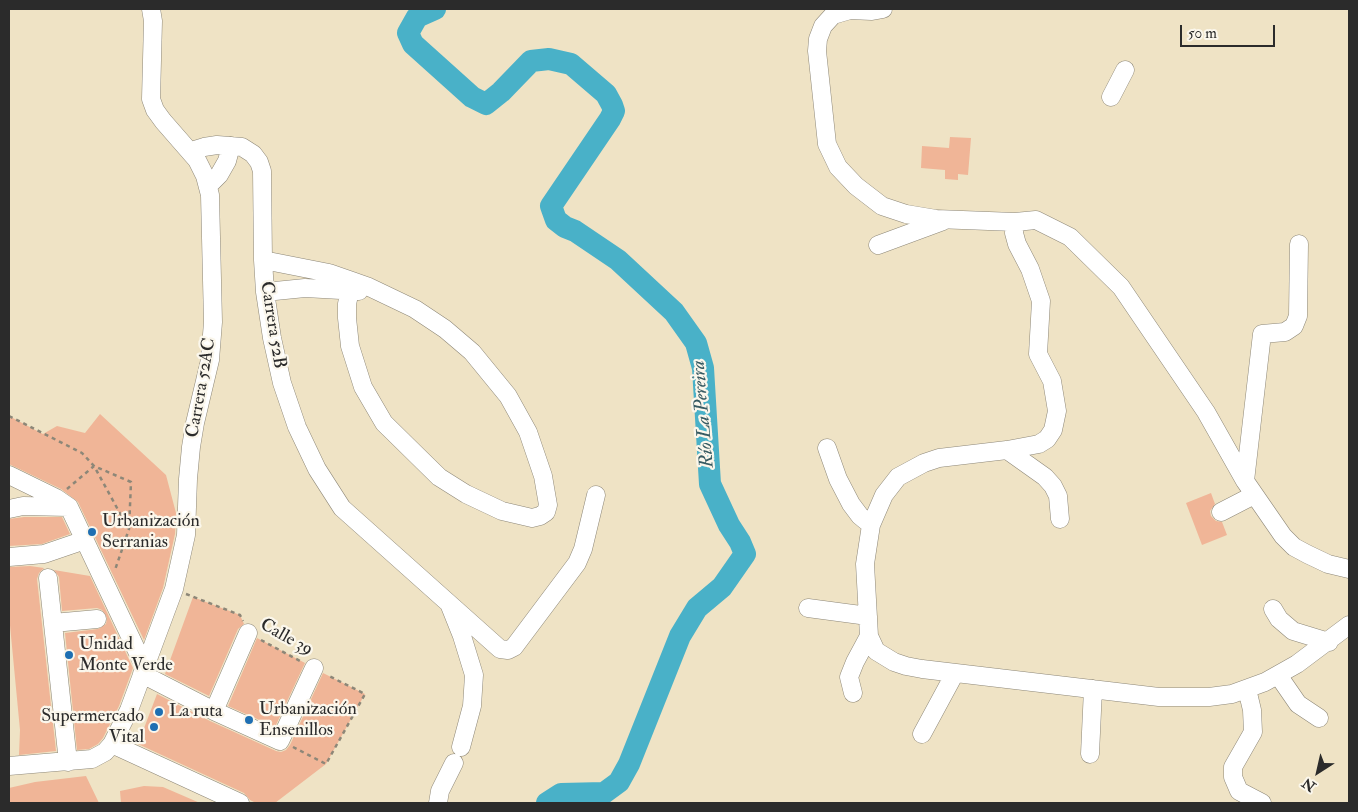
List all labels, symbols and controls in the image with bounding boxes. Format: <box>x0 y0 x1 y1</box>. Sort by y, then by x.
scale bar <box>1183 15 1278 47</box>
text: 50 m <box>1188 24 1217 43</box>
street label: Carrera 52B <box>254 280 290 370</box>
street label: Carrera 52AC <box>183 337 221 439</box>
water label: Río La Pereira <box>688 359 720 469</box>
place label: Urbanización Serranias <box>102 511 200 554</box>
marker: Urbanización Serranias <box>86 526 98 538</box>
street label: Calle 39 <box>256 615 316 661</box>
place label: Unidad Monte Verde <box>79 634 173 676</box>
marker: Unidad Monte Verde <box>63 649 75 661</box>
place label: Urbanización Ensenillos <box>259 699 357 742</box>
place label: La ruta <box>169 701 222 723</box>
place label: Supermercado Vital <box>41 706 144 749</box>
marker: La ruta <box>153 706 165 718</box>
marker: Urbanización Ensenillos <box>243 714 255 726</box>
marker: Supermercado Vital <box>148 721 160 733</box>
north arrow <box>1293 747 1343 797</box>
text: N <box>1299 774 1319 795</box>

